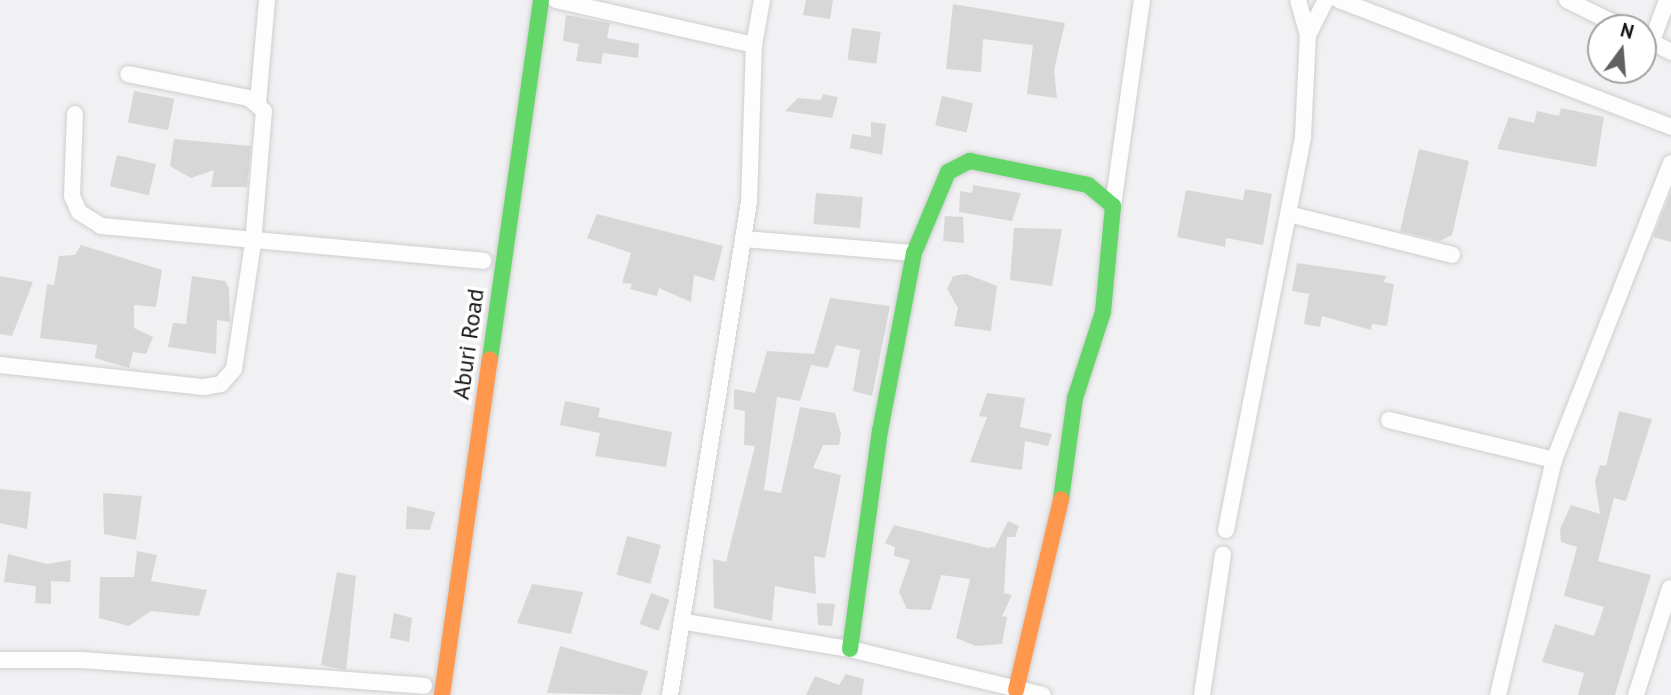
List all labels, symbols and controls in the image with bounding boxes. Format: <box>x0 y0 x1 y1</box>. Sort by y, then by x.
north arrow <box>1587 14 1657 84</box>
text: N <box>1618 17 1637 44</box>
street label: Aburi Road <box>446 287 490 401</box>

